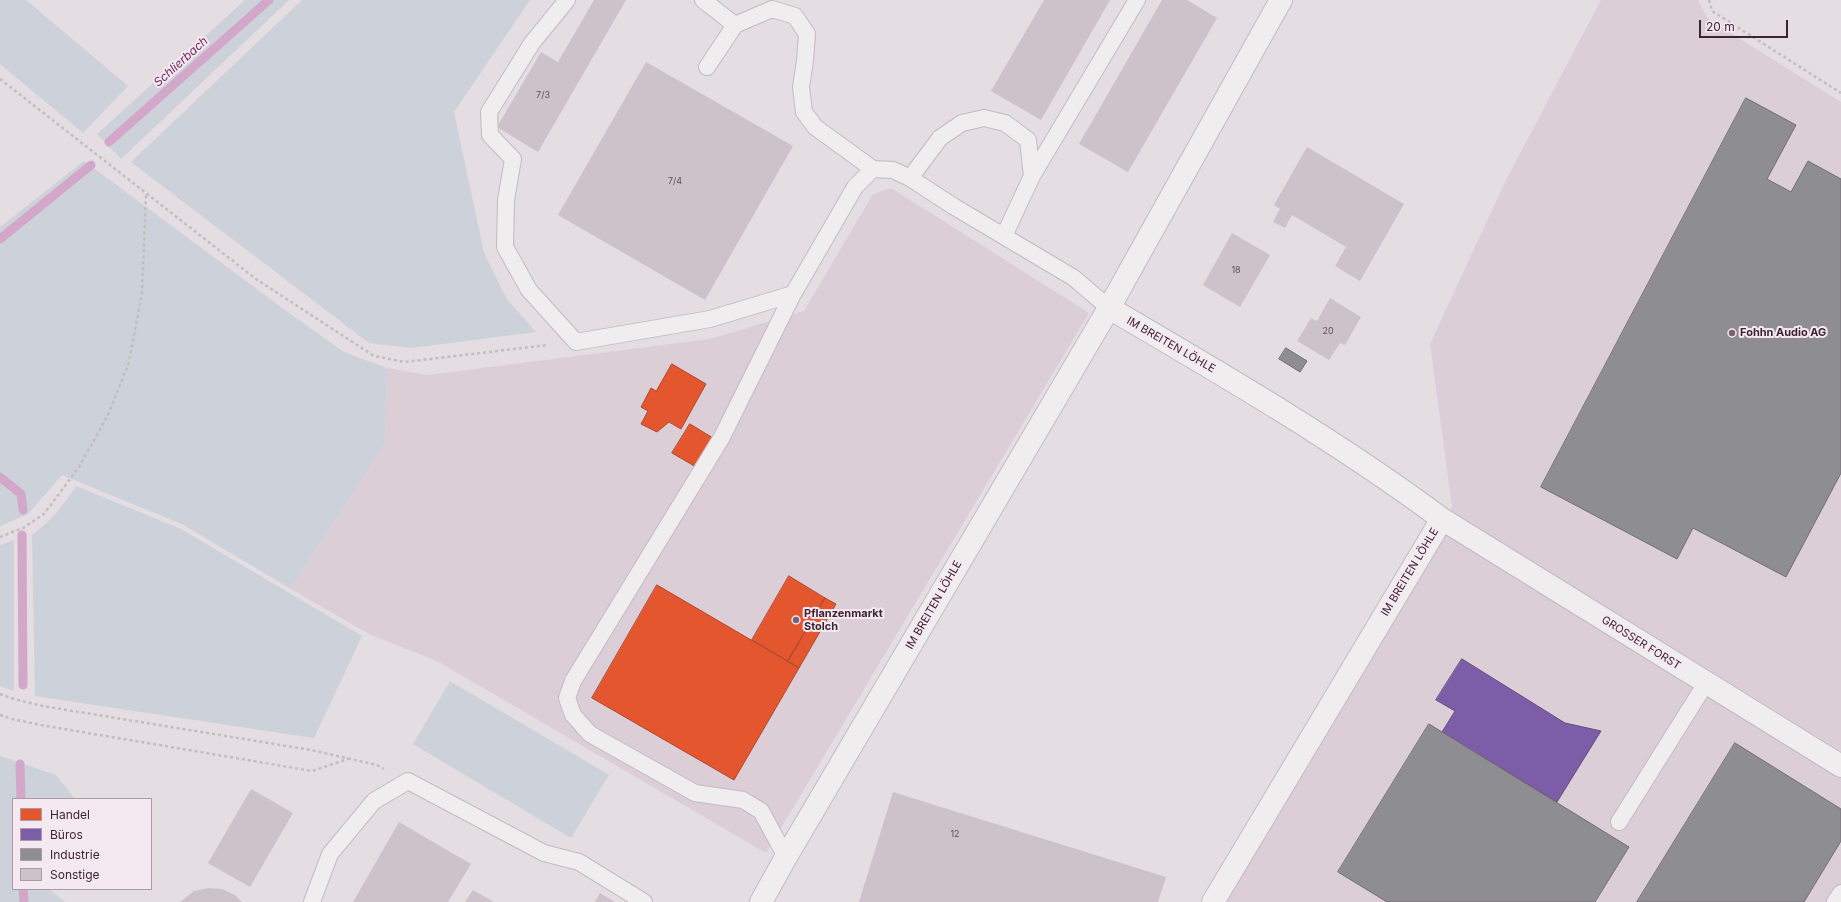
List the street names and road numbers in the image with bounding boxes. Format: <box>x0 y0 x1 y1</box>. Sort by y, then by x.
street label: IM BREITEN LÖHLE <box>1124 314 1218 376</box>
street label: IM BREITEN LÖHLE <box>1379 526 1441 618</box>
street label: IM BREITEN LÖHLE <box>903 558 965 652</box>
street label: GROSSER FORST <box>1599 613 1683 673</box>

